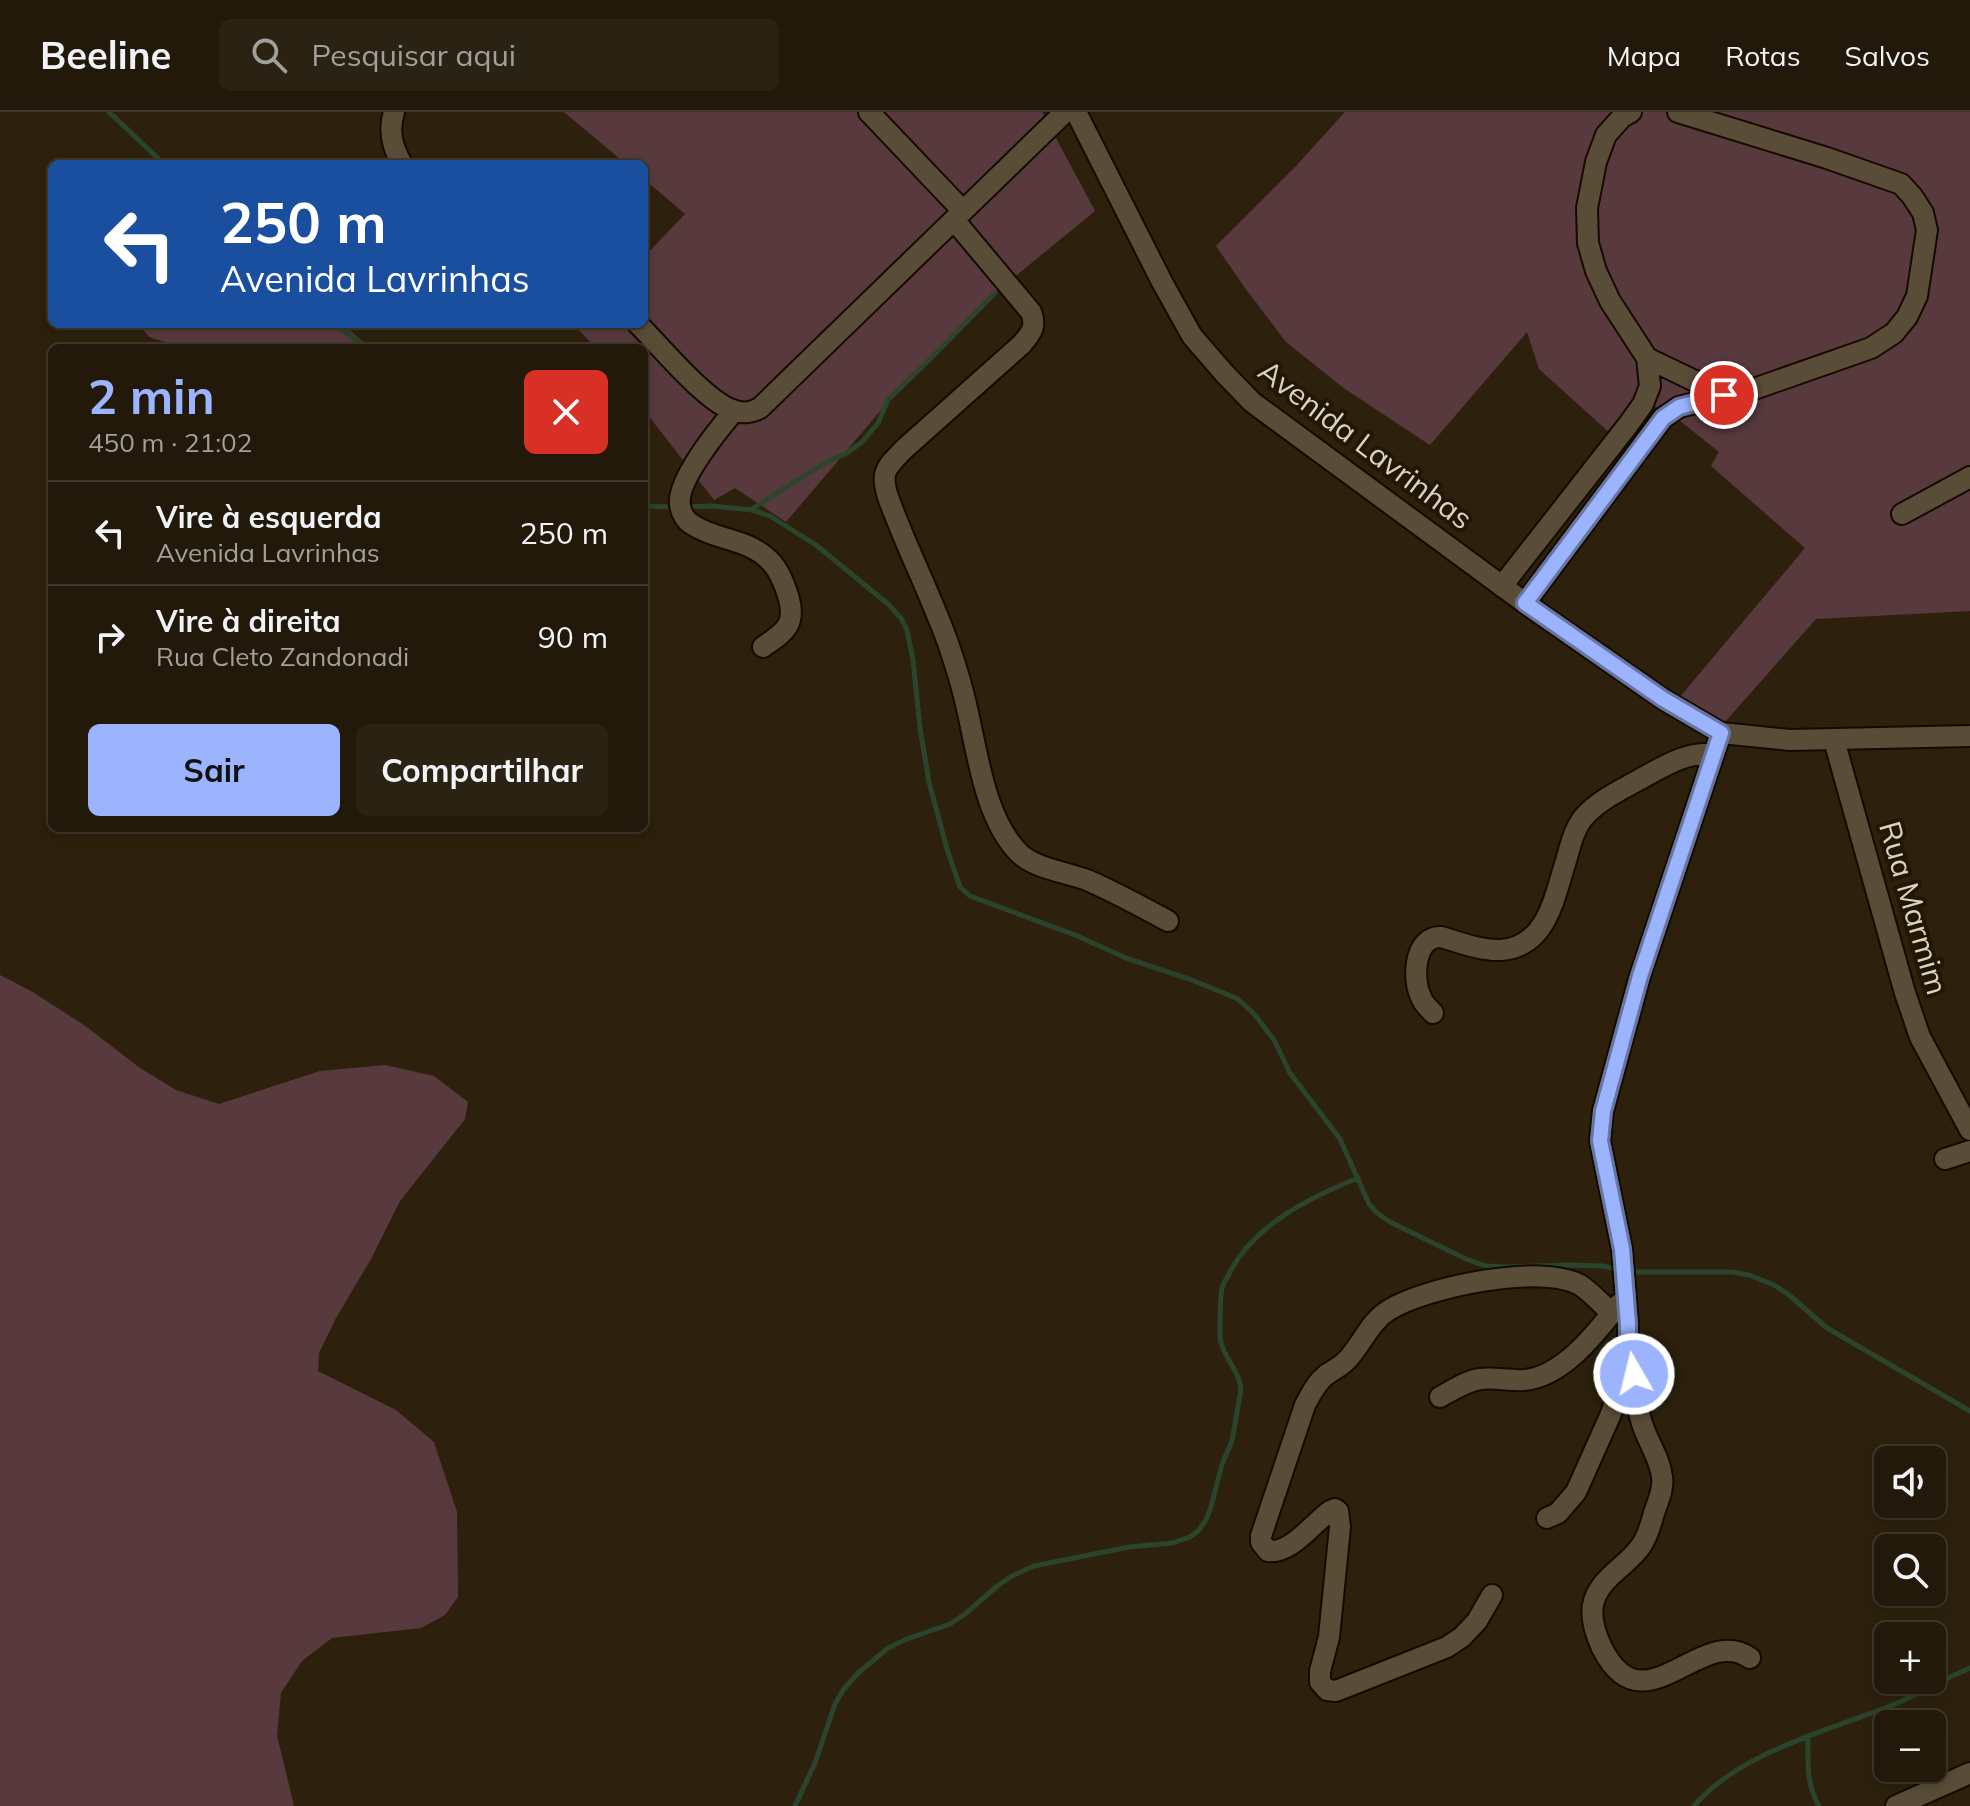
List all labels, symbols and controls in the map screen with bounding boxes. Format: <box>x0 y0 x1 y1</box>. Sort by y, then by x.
search box <box>219 19 779 91</box>
text: Beeline <box>40 31 171 79</box>
icon: search <box>247 33 291 77</box>
text: Pesquisar aqui <box>311 36 516 74</box>
text: Mapa <box>1607 38 1681 73</box>
text: Rotas <box>1725 38 1801 73</box>
text: Salvos <box>1845 38 1930 73</box>
text: 250 m <box>220 187 387 257</box>
icon: left <box>88 192 192 296</box>
text: Avenida Lavrinhas <box>220 256 530 301</box>
street label: Avenida Lavrinhas <box>1251 351 1480 537</box>
pin <box>1690 361 1758 429</box>
text: 2 min <box>88 366 215 426</box>
button: close <box>524 370 608 454</box>
icon: arrive <box>1702 373 1746 417</box>
text: 450 m · 21:02 <box>88 426 252 459</box>
text: Vire à esquerda <box>156 498 382 536</box>
icon: left <box>88 511 132 555</box>
text: 250 m <box>520 514 608 552</box>
text: Avenida Lavrinhas <box>156 536 380 569</box>
text: Vire à direita <box>156 602 341 640</box>
icon: right <box>88 615 132 659</box>
text: 90 m <box>538 618 608 656</box>
text: Rua Cleto Zandonadi <box>156 640 409 673</box>
button: Sair <box>88 724 340 816</box>
button: Compartilhar <box>356 724 608 816</box>
street label: Rua Marmim <box>1871 817 1957 999</box>
position arrow <box>1592 1332 1676 1416</box>
map controls <box>1874 1446 1946 1782</box>
button: sound <box>1874 1446 1946 1518</box>
button: search <box>1874 1534 1946 1606</box>
button: + <box>1874 1622 1946 1694</box>
button: − <box>1874 1710 1946 1782</box>

